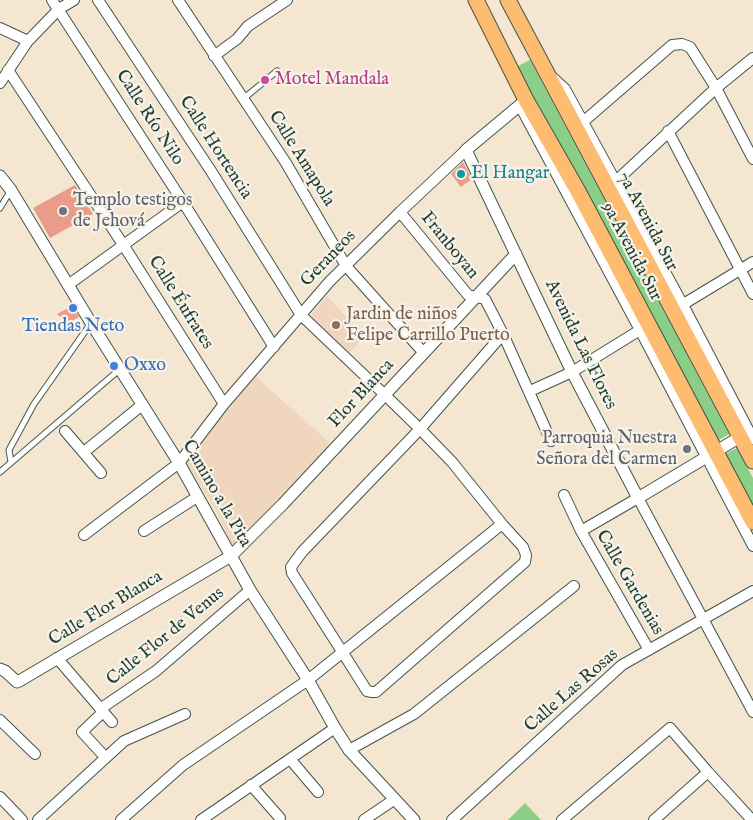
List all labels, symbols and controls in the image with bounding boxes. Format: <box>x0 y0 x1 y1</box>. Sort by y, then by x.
street label: Calle Río Nilo <box>110 66 188 170</box>
place label: Motel Mandala <box>275 69 389 91</box>
marker: Motel Mandala <box>259 74 271 86</box>
street label: Calle Hortencia <box>174 92 256 204</box>
street label: Calle Amapola <box>263 107 339 211</box>
place label: El Hangar <box>471 163 549 185</box>
marker: El Hangar <box>455 168 467 180</box>
street label: 7a Avenida Sur <box>612 169 682 275</box>
place label: Templo testigos de Jehová <box>73 190 192 232</box>
street label: 9a Avenida Sur <box>596 199 666 305</box>
marker: Templo testigos de Jehová <box>57 205 69 217</box>
street label: Franboyan <box>415 208 483 284</box>
street label: Geraneos <box>297 226 361 292</box>
street label: Calle Éufrates <box>143 252 217 354</box>
street label: Avenida Las Flores <box>539 277 621 413</box>
marker: Tiendas Neto <box>67 302 79 314</box>
place label: Jardin de niños Felipe Carrillo Puerto <box>346 304 510 346</box>
place label: Tiendas Neto <box>22 316 124 338</box>
marker: Jardin de niños Felipe Carrillo Puerto <box>330 319 342 331</box>
place label: Oxxo <box>124 355 166 377</box>
street label: Flor Blanca <box>325 355 399 433</box>
marker: Oxxo <box>108 360 120 372</box>
place label: Parroquia Nuestra Señora del Carmen <box>536 428 677 470</box>
street label: Camino a la Pita <box>177 437 255 551</box>
marker: Parroquia Nuestra Señora del Carmen <box>681 443 693 455</box>
street label: Calle Gardenias <box>590 527 668 639</box>
street label: Calle Flor Blanca <box>45 567 167 651</box>
street label: Calle Flor de Venus <box>103 583 229 691</box>
street label: Calle Las Rosas <box>521 644 623 738</box>

